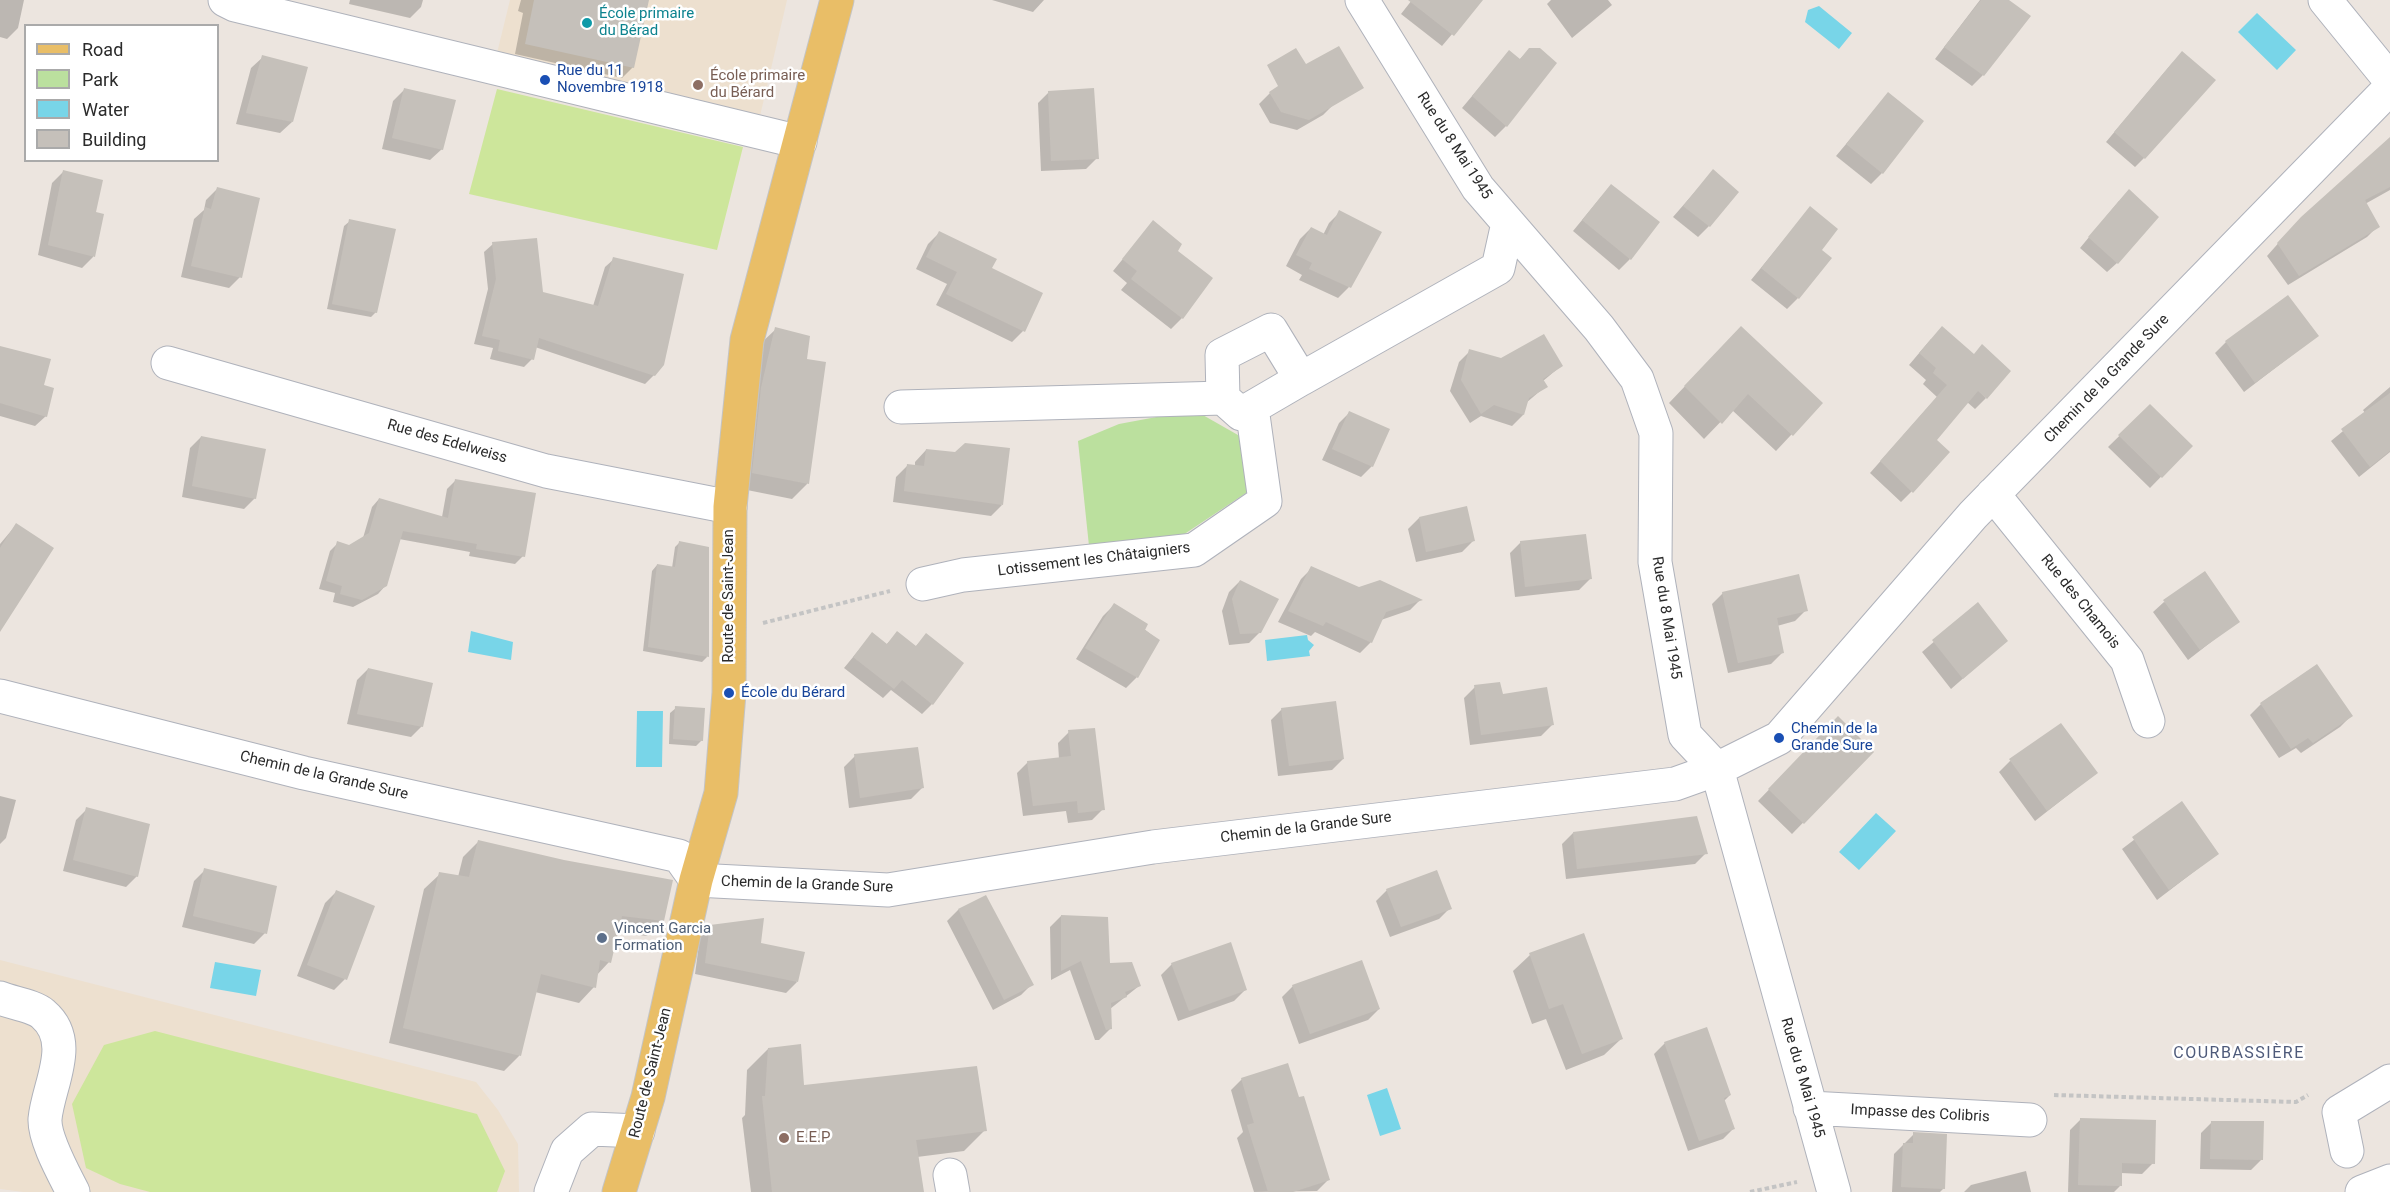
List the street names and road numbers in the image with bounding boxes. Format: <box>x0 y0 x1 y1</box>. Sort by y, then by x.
street label: Rue du 8 Mai 1945 <box>1413 89 1495 203</box>
street label: Chemin de la Grande Sure <box>2041 311 2173 447</box>
street label: Rue des Edelweiss <box>385 416 509 468</box>
street label: Route de Saint-Jean <box>720 529 738 663</box>
street label: Lotissement les Châtaigniers <box>997 539 1191 581</box>
street label: Rue des Chamois <box>2036 551 2124 653</box>
street label: Rue du 8 Mai 1945 <box>1647 555 1685 681</box>
street label: Chemin de la Grande Sure <box>238 748 410 804</box>
street label: Chemin de la Grande Sure <box>1219 809 1393 847</box>
street label: Chemin de la Grande Sure <box>721 873 893 897</box>
street label: Route de Saint-Jean <box>626 1006 676 1140</box>
street label: Rue du 8 Mai 1945 <box>1776 1016 1828 1140</box>
street label: Impasse des Colibris <box>1850 1101 1990 1127</box>

